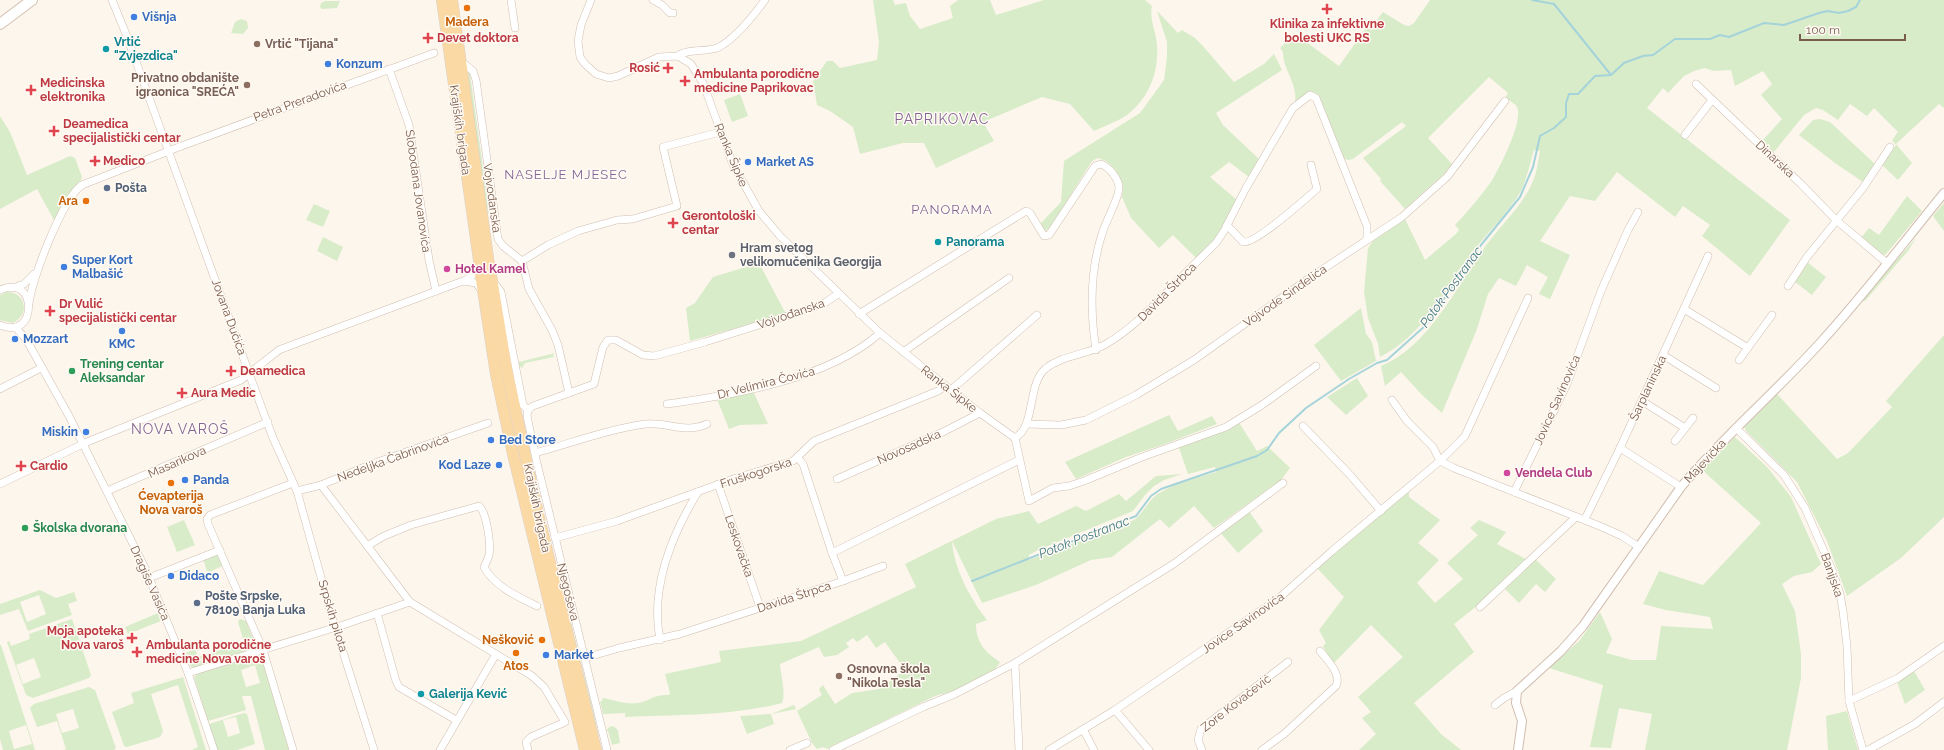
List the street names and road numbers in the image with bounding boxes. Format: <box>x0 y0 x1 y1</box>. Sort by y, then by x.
street label: Petra Preradovića <box>252 78 348 124</box>
street label: Krajiških brigada <box>447 84 473 176</box>
street label: Ranka Šipke <box>711 121 751 189</box>
street label: Slobodana Jovanovića <box>402 129 434 253</box>
street label: Dinarska <box>1753 138 1797 180</box>
street label: Vojvođanska <box>480 162 504 234</box>
street label: Davida Štrbca <box>1135 260 1199 324</box>
street label: Vojvode Sinđelića <box>1241 262 1329 330</box>
street label: Jovana Dučića <box>209 277 249 357</box>
street label: Vojvođanska <box>756 296 826 332</box>
street label: Jovice Savinovića <box>1531 353 1583 447</box>
street label: Šarplaninska <box>1627 353 1669 423</box>
street label: Ranka Šipke <box>918 363 980 415</box>
street label: Dr Velimira Čovića <box>716 364 816 402</box>
street label: Novosadska <box>875 427 943 467</box>
street label: Nedeljka Čabrinovića <box>335 431 451 485</box>
street label: Majevička <box>1681 436 1729 486</box>
street label: Masarikova <box>146 443 208 481</box>
street label: Fruškogorska <box>718 455 794 491</box>
street label: Krajiških brigada <box>521 462 553 554</box>
street label: Leskovačka <box>722 513 756 579</box>
street label: Dragiše Vasića <box>127 543 173 623</box>
street label: Banijska <box>1818 551 1846 599</box>
street label: Njegoševa <box>554 562 582 622</box>
street label: Srpskih pilota <box>315 578 351 654</box>
street label: Davida Štrpca <box>755 578 833 616</box>
street label: Jovice Savinovića <box>1199 589 1287 657</box>
street label: Zore Kovačević <box>1198 671 1274 735</box>

